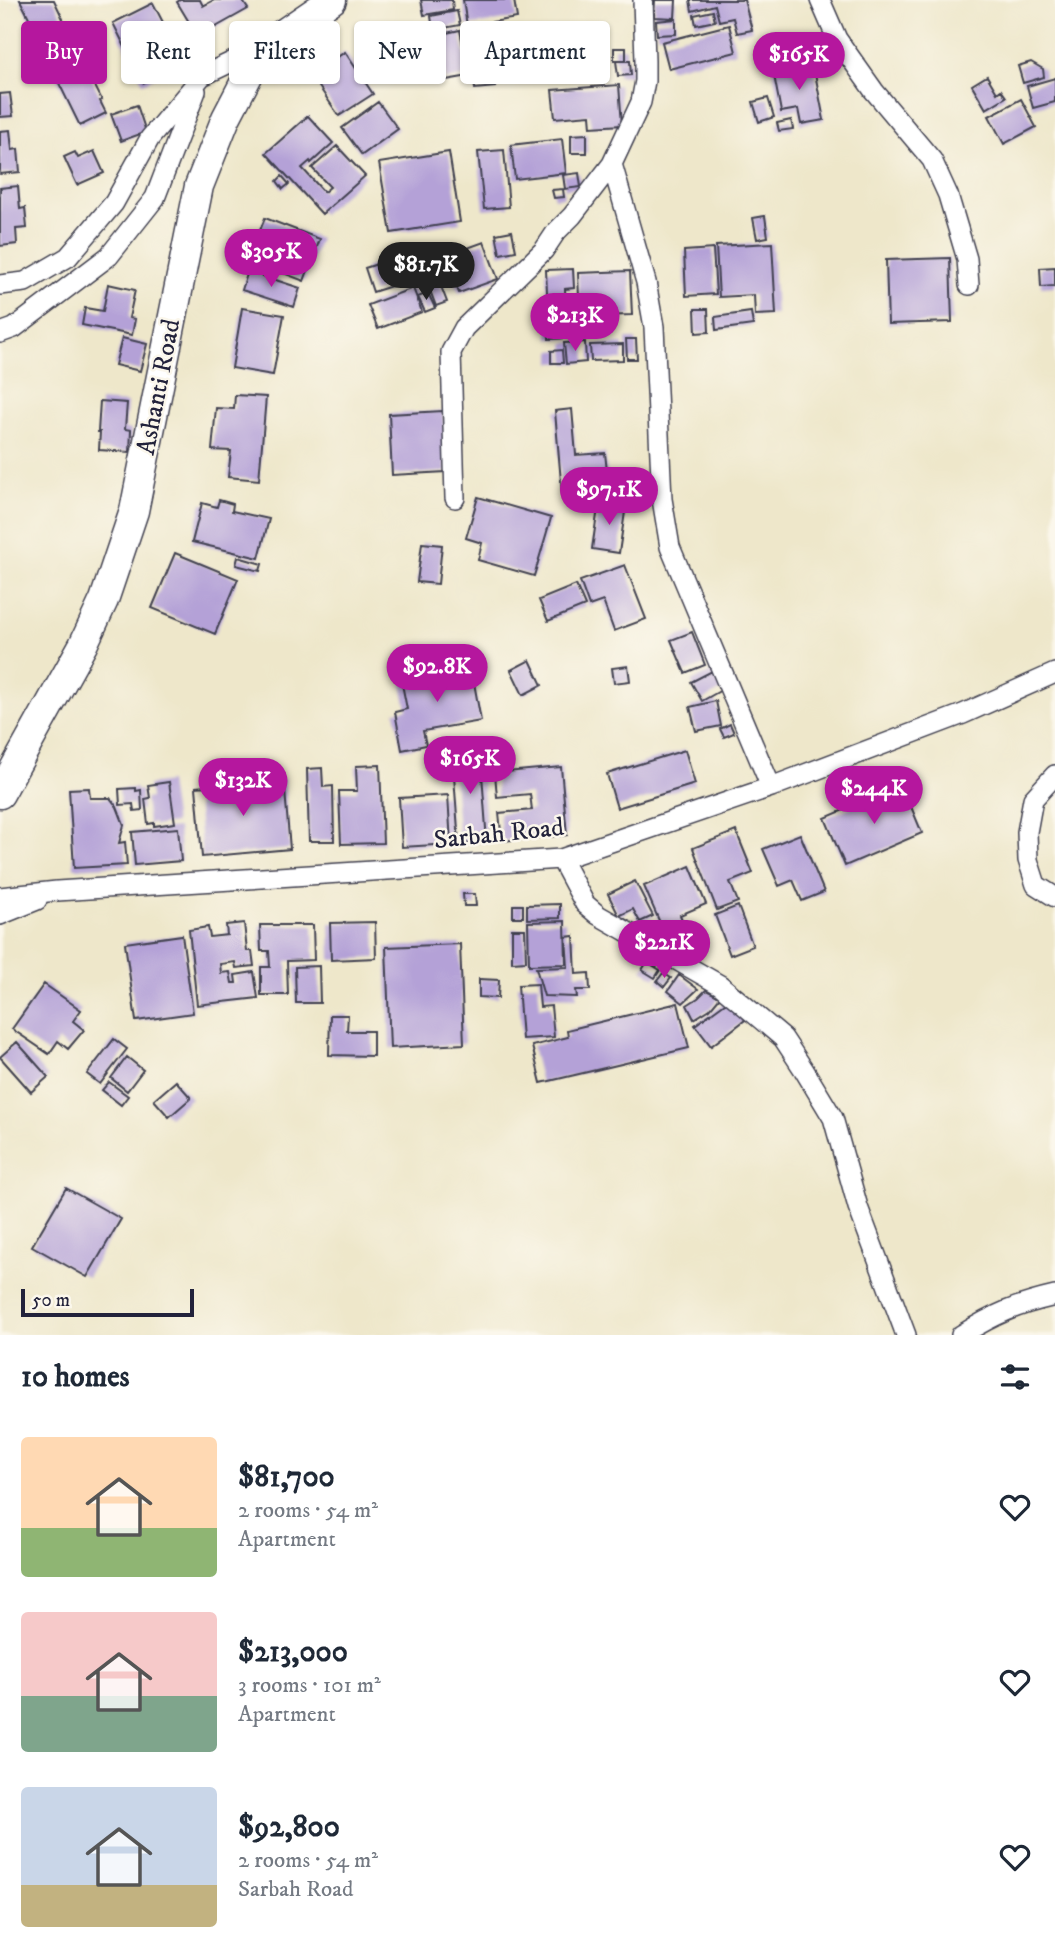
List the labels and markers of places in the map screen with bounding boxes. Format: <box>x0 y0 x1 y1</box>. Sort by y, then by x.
pin: $165K <box>750 32 848 92</box>
pin: $305K <box>222 230 320 289</box>
pin: $81.7K <box>369 243 483 302</box>
pin: $213K <box>526 294 624 353</box>
pin: $97.1K <box>552 468 666 527</box>
pin: $92.8K <box>380 644 494 704</box>
pin: $165K <box>421 736 519 796</box>
pin: $132K <box>194 758 292 818</box>
pin: $244K <box>825 766 923 826</box>
pin: $221K <box>615 920 713 980</box>

